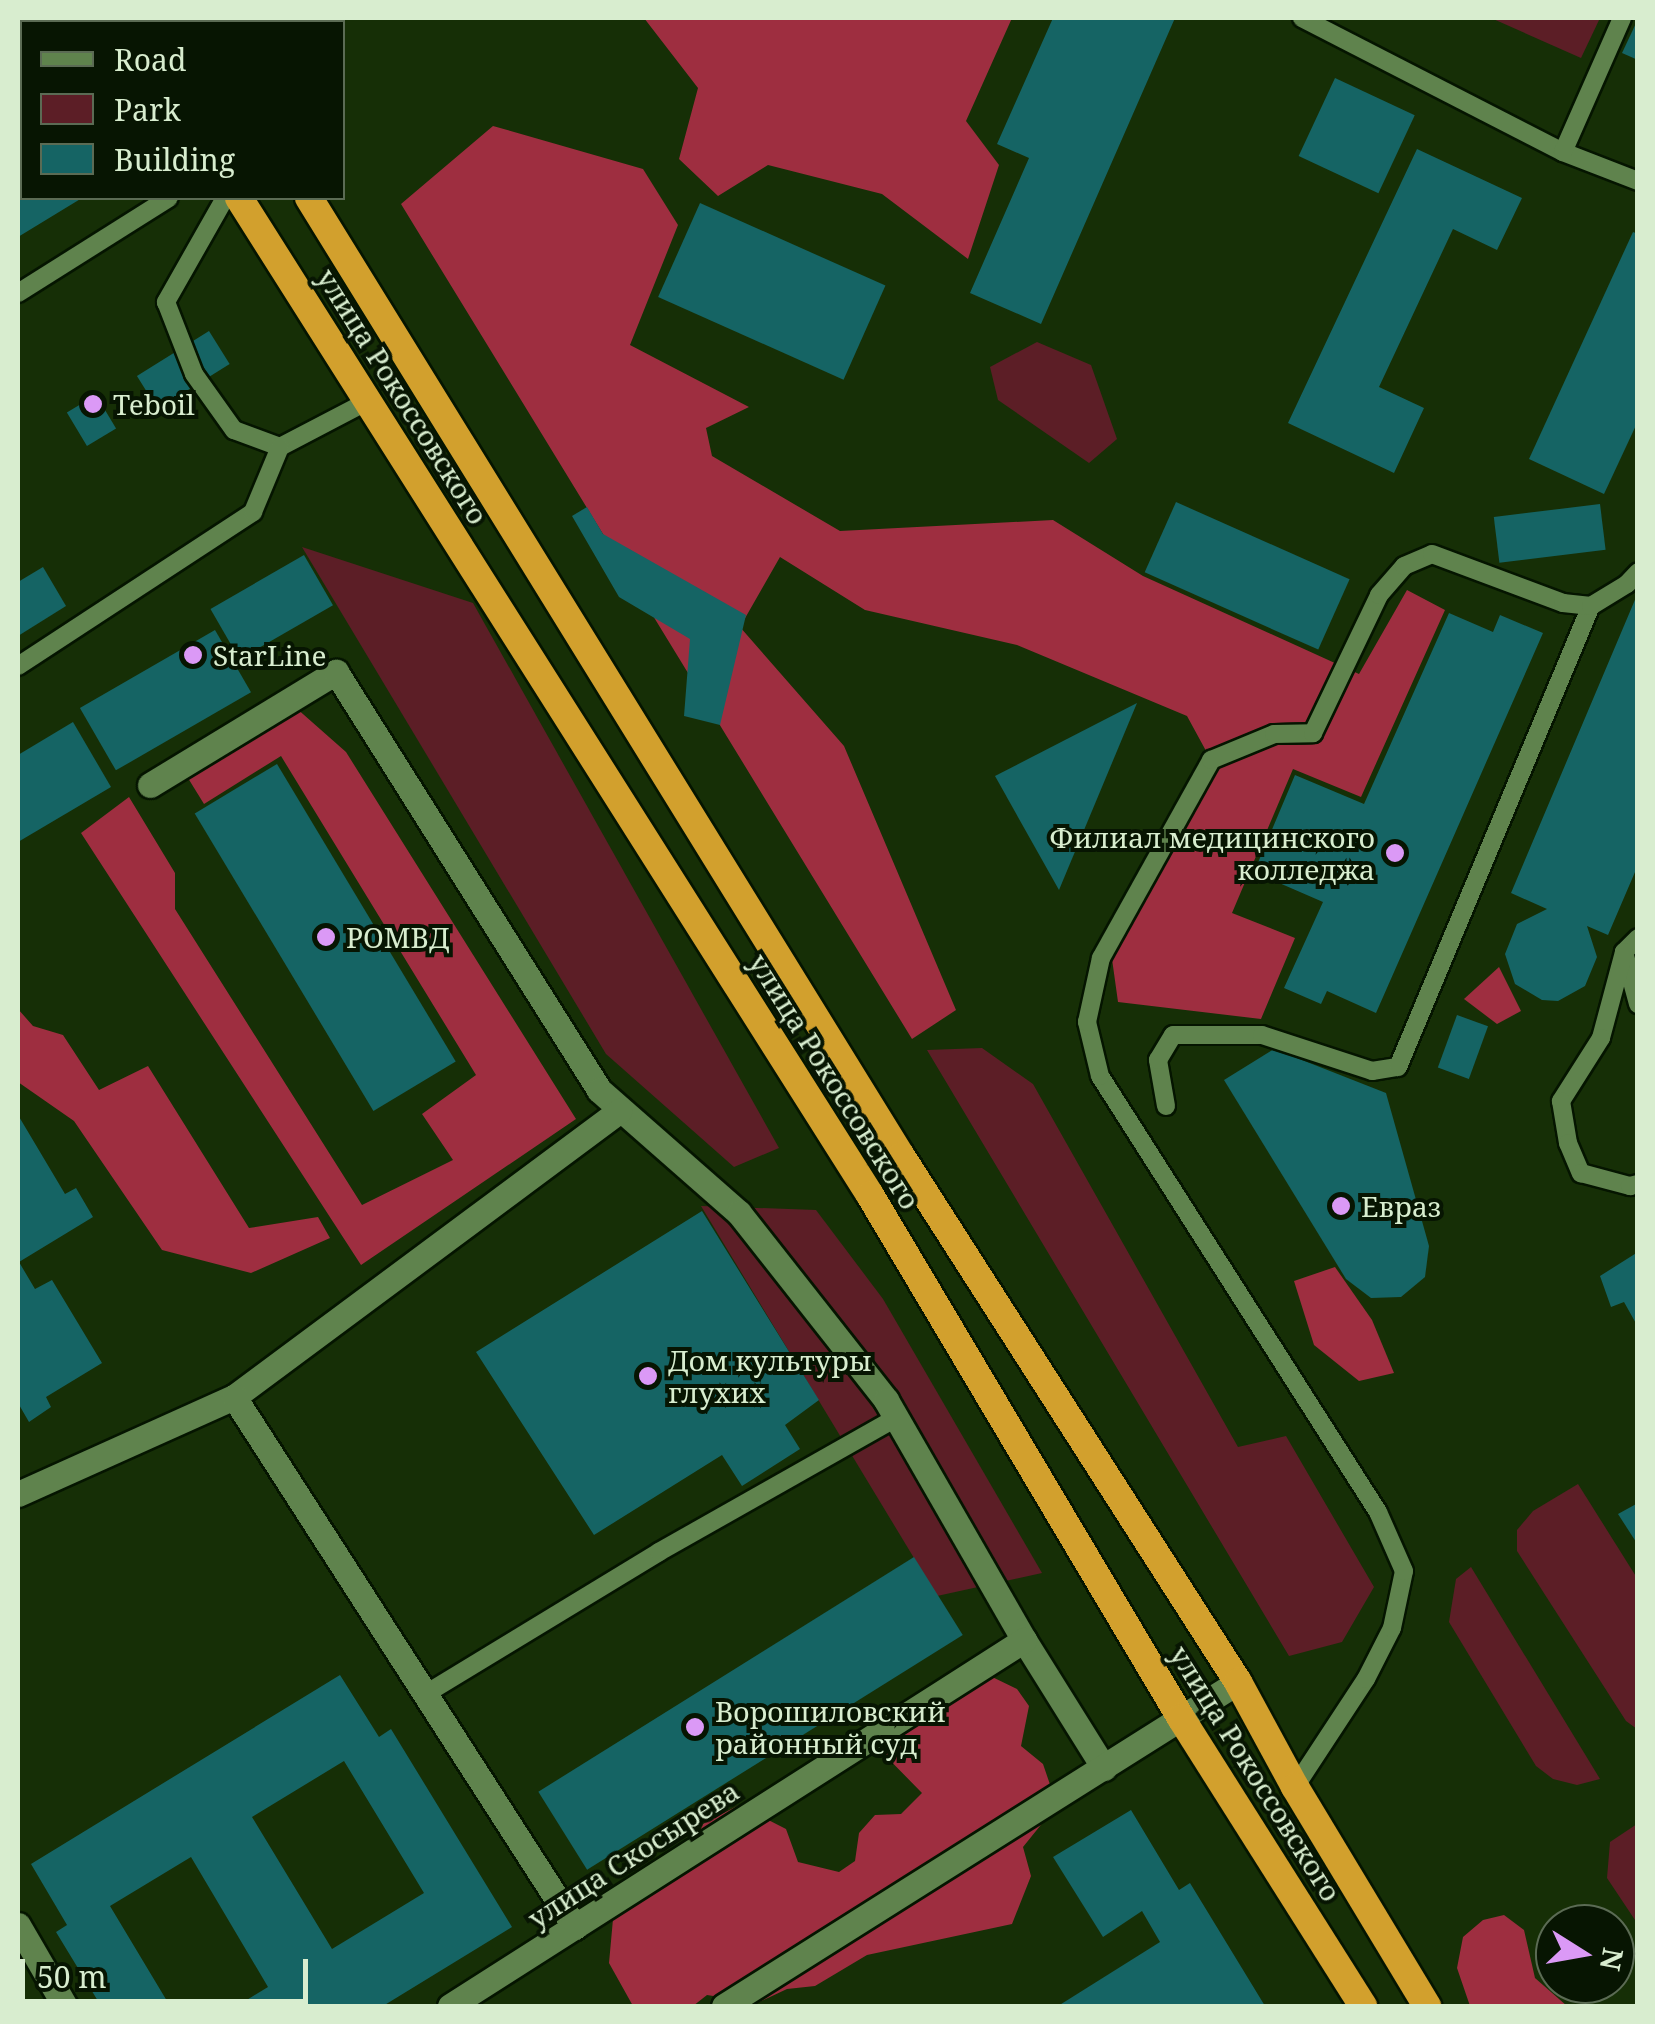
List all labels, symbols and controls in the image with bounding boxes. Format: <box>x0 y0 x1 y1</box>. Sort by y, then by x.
legend <box>20 20 345 200</box>
text: Road <box>114 39 186 80</box>
text: Park <box>114 89 181 130</box>
text: Building <box>114 139 235 180</box>
street label: улица Рокоссовского <box>311 262 495 530</box>
place label: Teboil <box>113 387 195 421</box>
marker: Teboil <box>82 393 104 415</box>
place label: StarLine <box>213 638 326 672</box>
marker: StarLine <box>182 644 204 666</box>
place label: Филиал медицинского колледжа <box>1049 820 1375 886</box>
marker: Филиал медицинского колледжа <box>1384 842 1406 864</box>
place label: РОМВД <box>346 920 450 954</box>
marker: РОМВД <box>315 926 337 948</box>
street label: улица Рокоссовского <box>743 947 927 1215</box>
place label: Евраз <box>1361 1189 1441 1223</box>
marker: Евраз <box>1330 1195 1352 1217</box>
place label: Дом культуры глухих <box>668 1343 872 1409</box>
marker: Дом культуры глухих <box>637 1365 659 1387</box>
street label: улица Рокоссовского <box>1164 1639 1348 1907</box>
place label: Ворошиловский районный суд <box>715 1694 946 1760</box>
marker: Ворошиловский районный суд <box>684 1716 706 1738</box>
street label: улица Скосырева <box>521 1773 745 1935</box>
north arrow <box>1535 1904 1635 2004</box>
scale bar <box>25 1939 312 2001</box>
text: N <box>1592 1945 1633 1974</box>
text: 50 m <box>37 1956 107 1997</box>

